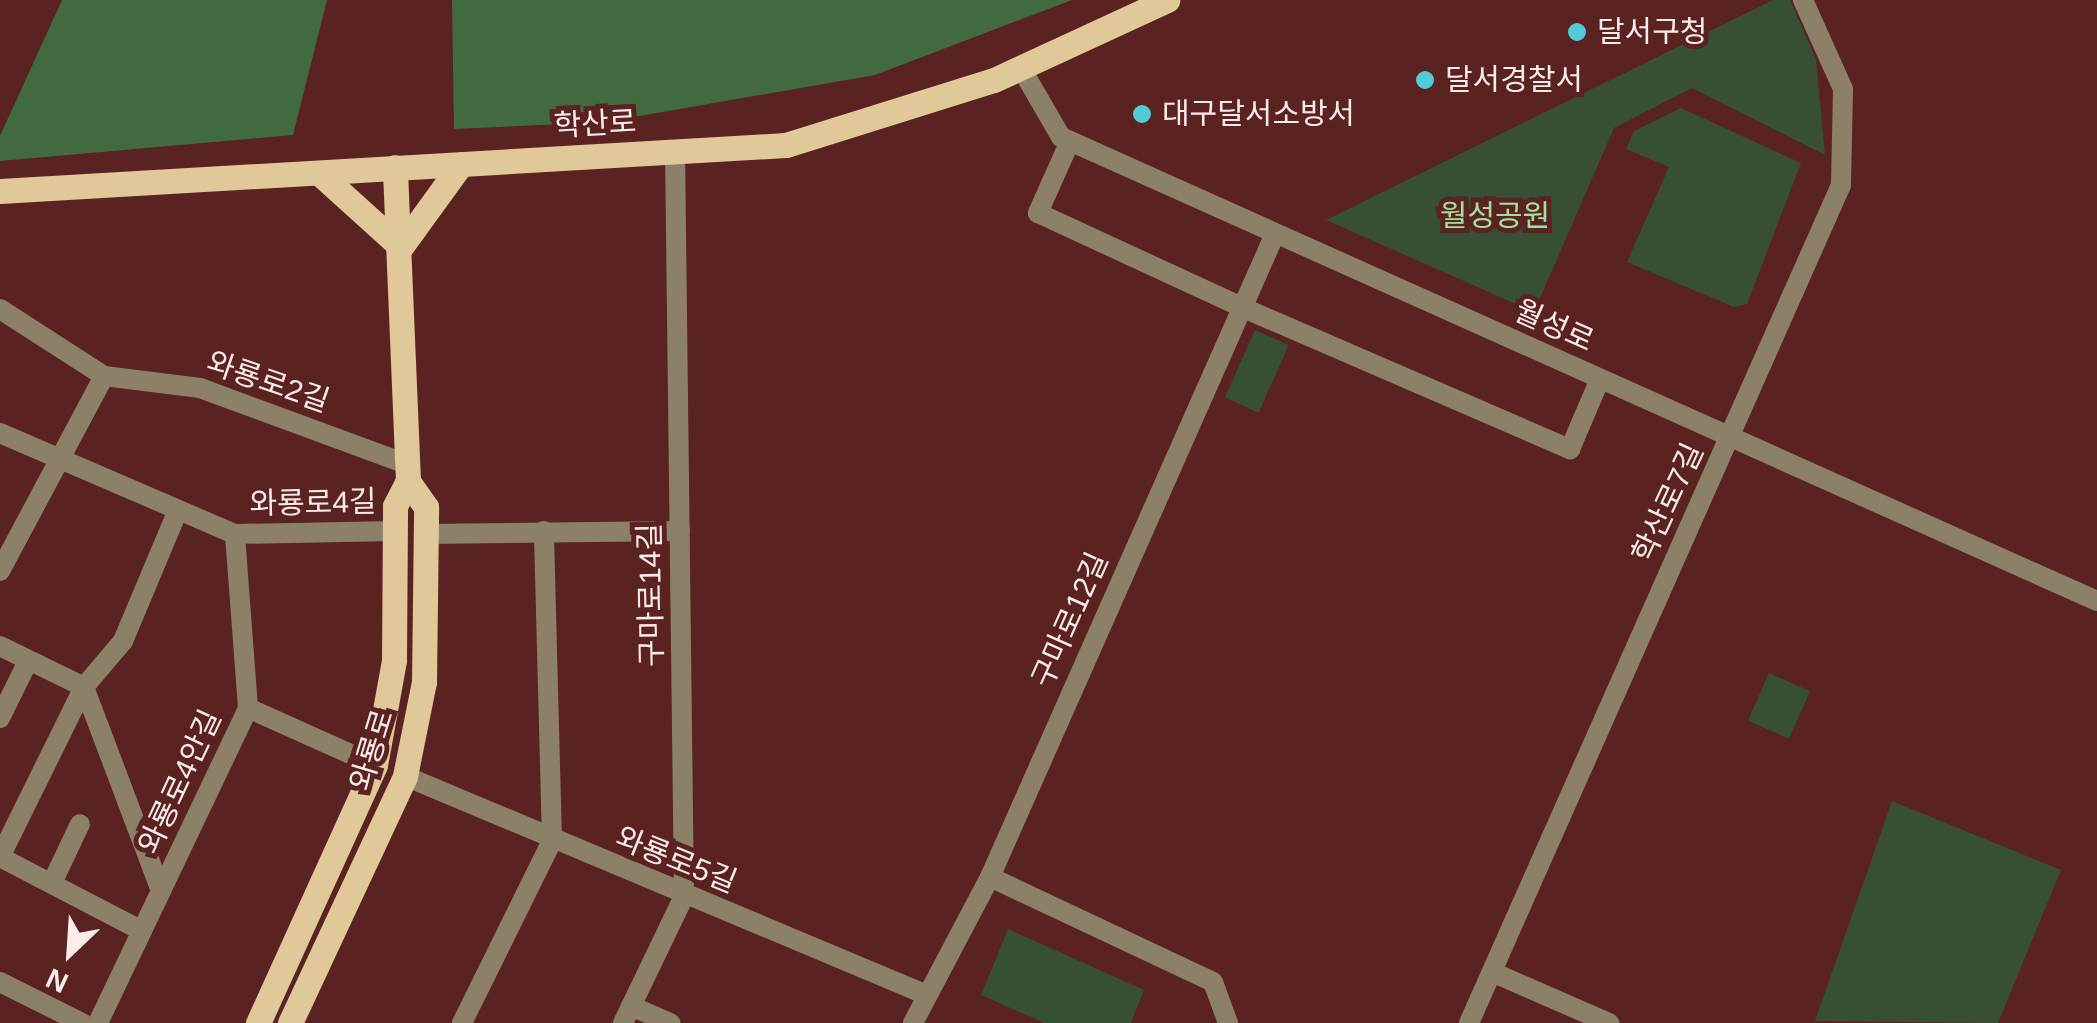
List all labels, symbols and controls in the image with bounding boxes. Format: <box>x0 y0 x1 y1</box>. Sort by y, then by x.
place label: 달서구청 <box>1597 14 1707 50</box>
marker: 달서구청 <box>1566 21 1588 43</box>
place label: 달서경찰서 <box>1445 62 1583 98</box>
marker: 달서경찰서 <box>1414 69 1436 91</box>
place label: 대구달서소방서 <box>1162 96 1355 132</box>
marker: 대구달서소방서 <box>1131 103 1153 125</box>
street label: 학산로 <box>553 104 637 144</box>
park label: 월성공원 <box>1440 198 1550 234</box>
street label: 월성로 <box>1509 293 1599 359</box>
street label: 와룡로2길 <box>202 344 334 420</box>
street label: 학산로7길 <box>1625 438 1711 568</box>
street label: 와룡로4길 <box>249 484 377 522</box>
street label: 구마로14길 <box>632 523 670 667</box>
street label: 구마로12길 <box>1024 547 1116 693</box>
street label: 와룡로4안길 <box>131 704 229 860</box>
street label: 와룡로 <box>343 705 401 795</box>
street label: 와룡로5길 <box>610 820 742 900</box>
north arrow <box>20 903 120 1003</box>
text: N <box>41 962 73 999</box>

